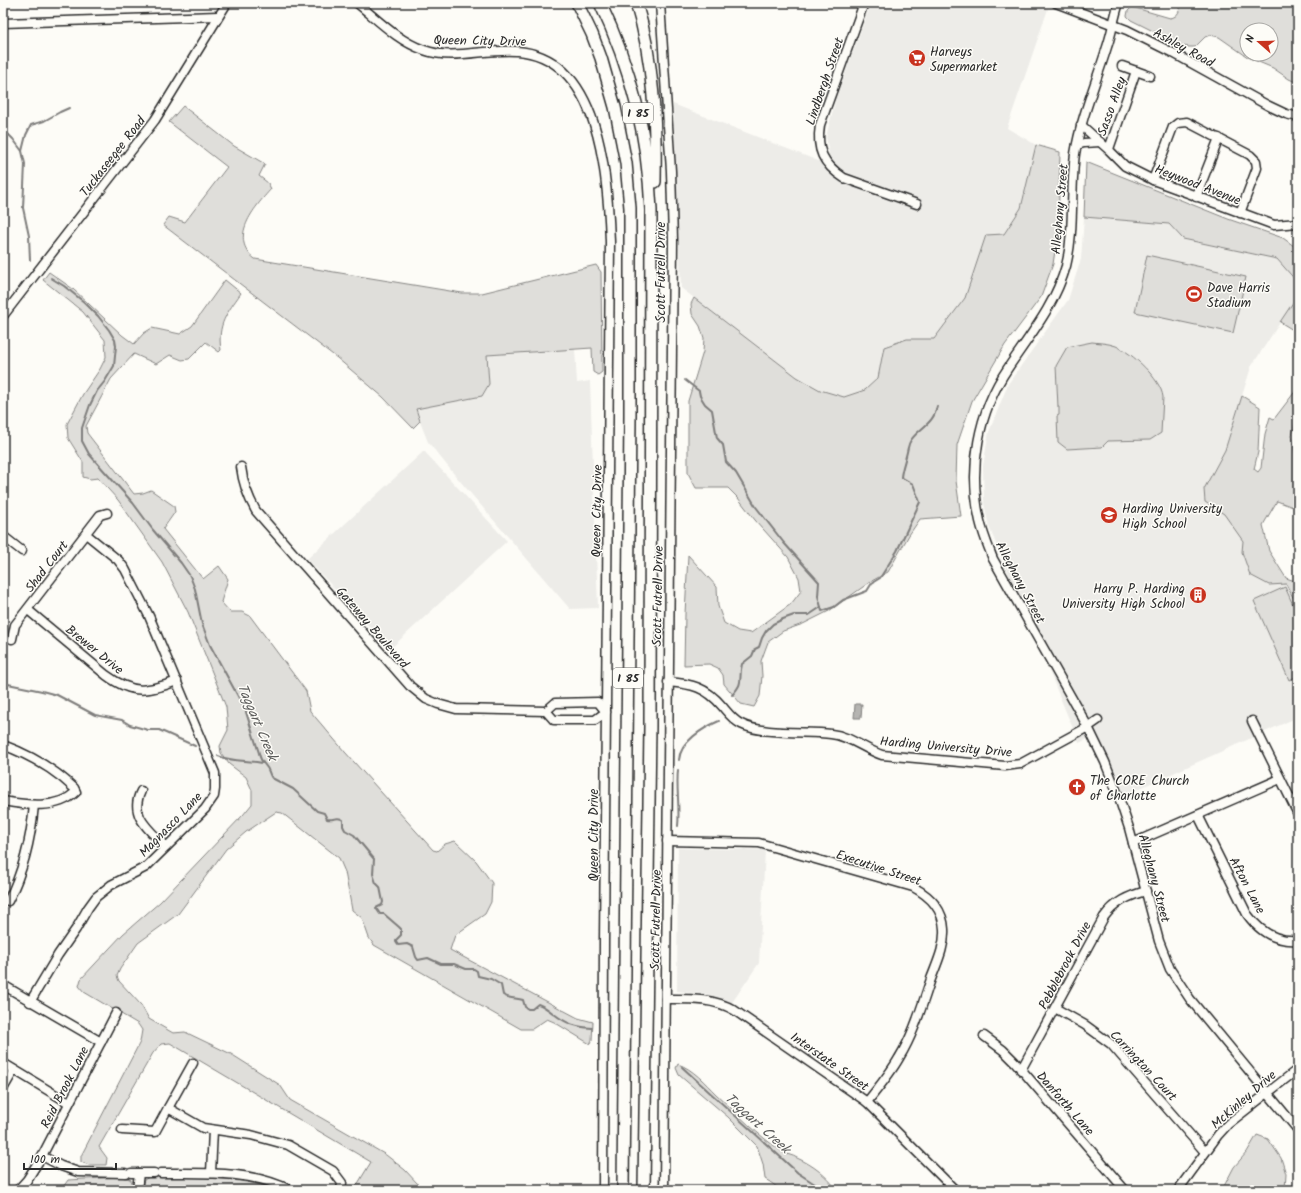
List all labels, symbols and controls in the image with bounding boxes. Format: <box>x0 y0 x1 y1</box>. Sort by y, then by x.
north arrow <box>1239 22 1279 62</box>
street label: Ashley Road <box>1149 23 1218 74</box>
street label: Queen City Drive <box>433 30 527 53</box>
text: N <box>1241 33 1260 45</box>
street label: Lindbergh Street <box>801 34 851 128</box>
place label: Harveys Supermarket <box>930 42 998 78</box>
supermarket icon: Harveys Supermarket <box>907 48 927 68</box>
street label: Sasso Alley <box>1092 73 1133 139</box>
road number: I 85 <box>623 103 653 123</box>
street label: Tuckaseegee Road <box>75 112 152 202</box>
street label: Heywood Avenue <box>1151 159 1244 212</box>
street label: Alleghany Street <box>1046 162 1075 255</box>
street label: Scott Futrell Drive <box>651 221 672 322</box>
place label: Dave Harris Stadium <box>1207 278 1271 314</box>
sports icon: Dave Harris Stadium <box>1184 284 1204 304</box>
street label: Queen City Drive <box>586 464 609 558</box>
place label: Harding University High School <box>1122 499 1223 535</box>
school or university icon: Harding University High School <box>1099 505 1119 525</box>
street label: Shad Court <box>20 536 75 597</box>
street label: Alleghany Street <box>989 538 1051 628</box>
street label: Scott Futrell Drive <box>647 545 670 647</box>
place label: Harry P. Harding University High School <box>1062 579 1185 615</box>
street label: Gateway Boulevard <box>330 582 414 674</box>
building icon: Harry P. Harding University High School <box>1188 585 1208 605</box>
street label: Brewer Drive <box>60 620 128 680</box>
road number: I 85 <box>613 668 643 688</box>
water label: Taggart Creek <box>231 680 284 767</box>
street label: Harding University Drive <box>879 731 1013 764</box>
place label: The CORE Church of Charlotte <box>1090 771 1189 807</box>
church icon: The CORE Church of Charlotte <box>1067 777 1087 797</box>
street label: Magnasco Lane <box>134 787 208 863</box>
street label: Queen City Drive <box>584 788 605 881</box>
street label: Alleghany Street <box>1132 832 1176 926</box>
street label: Executive Street <box>833 845 925 892</box>
street label: Afton Lane <box>1223 853 1271 918</box>
street label: Scott Futrell Drive <box>645 869 668 971</box>
street label: Pebblebrook Drive <box>1033 918 1097 1013</box>
street label: Carrington Court <box>1104 1026 1182 1107</box>
street label: Interstate Street <box>785 1027 874 1098</box>
street label: Reid Brook Lane <box>36 1043 95 1132</box>
street label: McKinley Drive <box>1206 1065 1282 1135</box>
street label: Danforth Lane <box>1031 1067 1099 1141</box>
water label: Taggart Creek <box>720 1088 797 1161</box>
scale bar <box>24 1145 116 1171</box>
text: 100 m <box>30 1150 61 1169</box>

